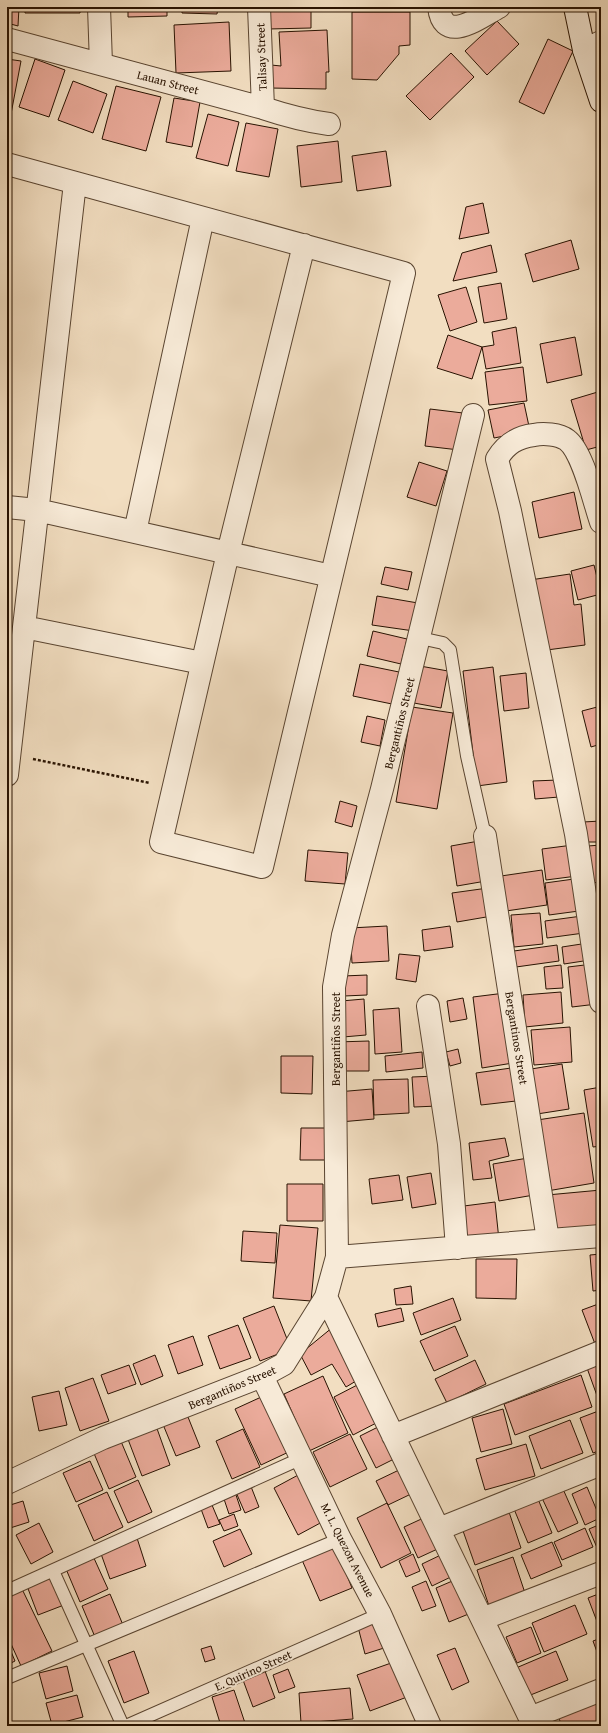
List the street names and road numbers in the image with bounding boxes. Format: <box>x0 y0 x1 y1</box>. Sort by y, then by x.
street label: Talisay Street <box>251 22 271 91</box>
street label: Lauan Street <box>135 66 202 99</box>
street label: Bergantiños Street <box>379 675 419 771</box>
street label: Bergantinos Street <box>501 990 533 1086</box>
street label: Bergantiños Street <box>327 991 344 1086</box>
street label: Bergantiños Street <box>185 1361 279 1413</box>
street label: M. L. Quezon Avenue <box>317 1500 379 1600</box>
street label: E. Quirino Street <box>212 1645 295 1695</box>

